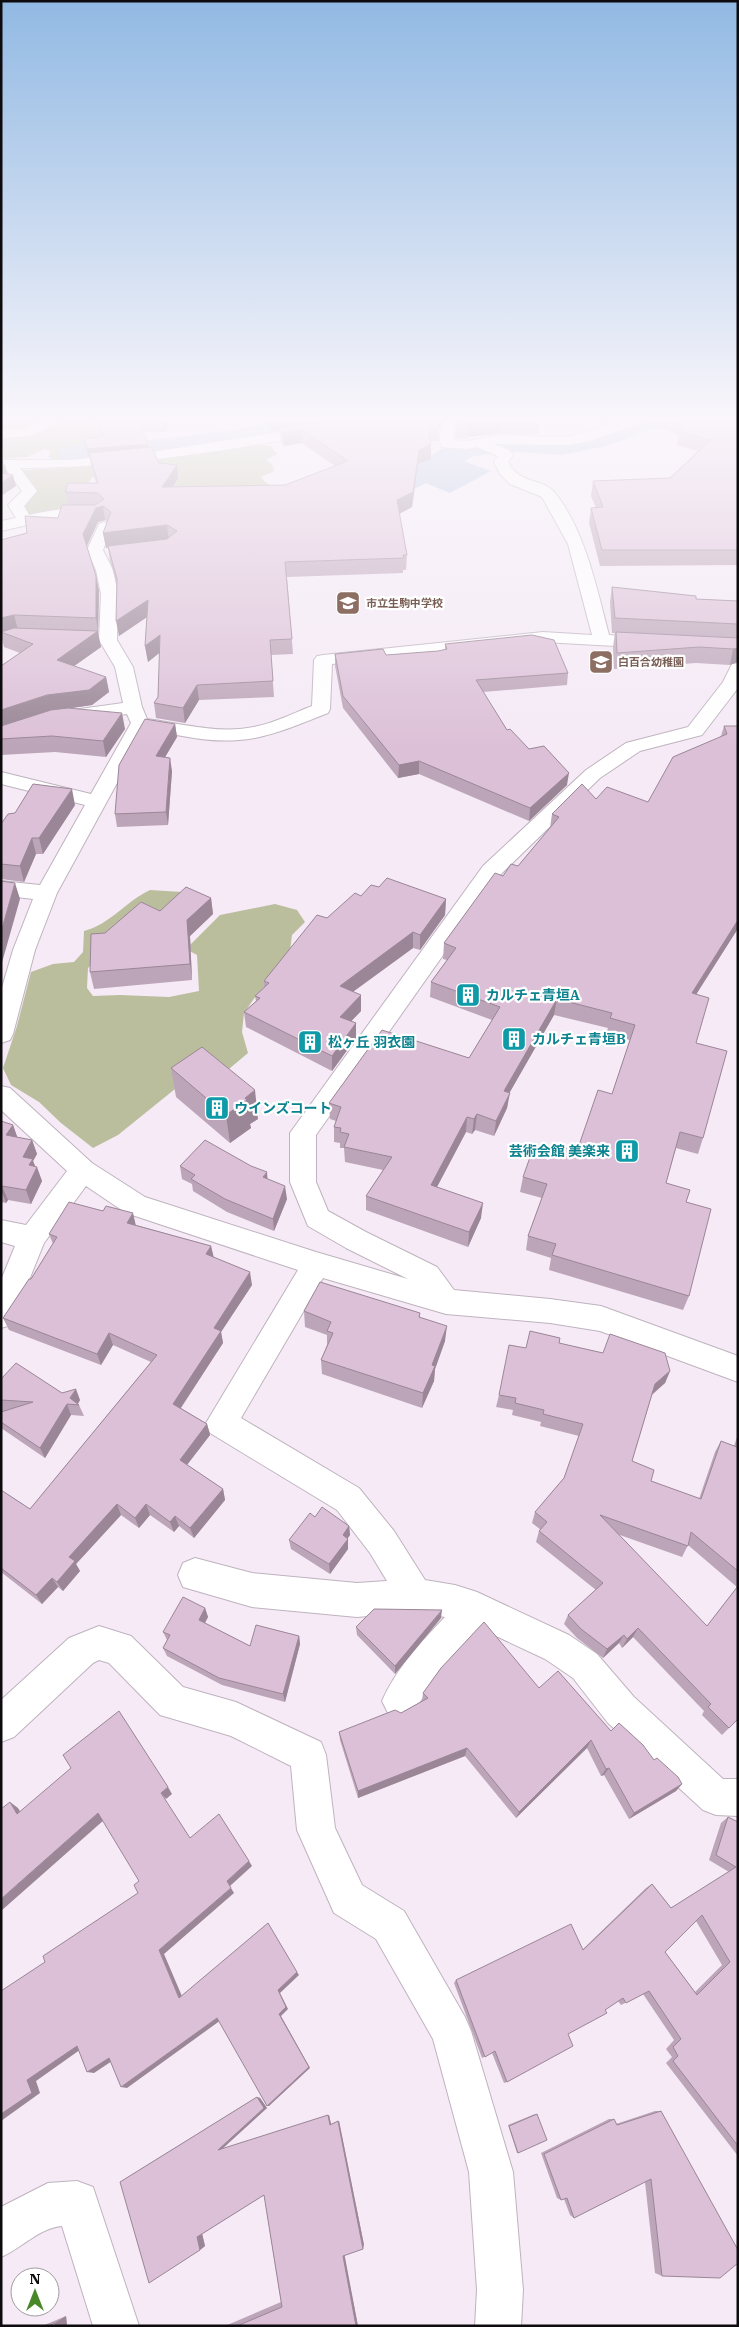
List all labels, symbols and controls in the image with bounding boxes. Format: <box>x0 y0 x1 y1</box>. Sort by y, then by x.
school or university icon: 市立生駒中学校 <box>335 590 361 616</box>
place label: 市立生駒中学校 <box>366 596 443 610</box>
school or university icon: 白百合幼稚園 <box>588 649 614 675</box>
place label: 白百合幼稚園 <box>618 655 684 669</box>
building icon: カルチェ青垣A <box>455 982 481 1008</box>
place label: カルチェ青垣A <box>486 986 580 1004</box>
building icon: カルチェ青垣B <box>501 1026 527 1052</box>
building icon: 松ヶ丘 羽衣園 <box>297 1029 323 1055</box>
place label: カルチェ青垣B <box>532 1030 626 1048</box>
place label: 松ヶ丘 羽衣園 <box>328 1033 415 1051</box>
building icon: ウインズコート <box>204 1095 230 1121</box>
place label: ウインズコート <box>234 1099 332 1117</box>
building icon: 芸術会館 美楽来 <box>614 1138 640 1164</box>
place label: 芸術会館 美楽来 <box>509 1142 610 1160</box>
north arrow <box>10 2267 60 2317</box>
text: N <box>29 2270 41 2288</box>

